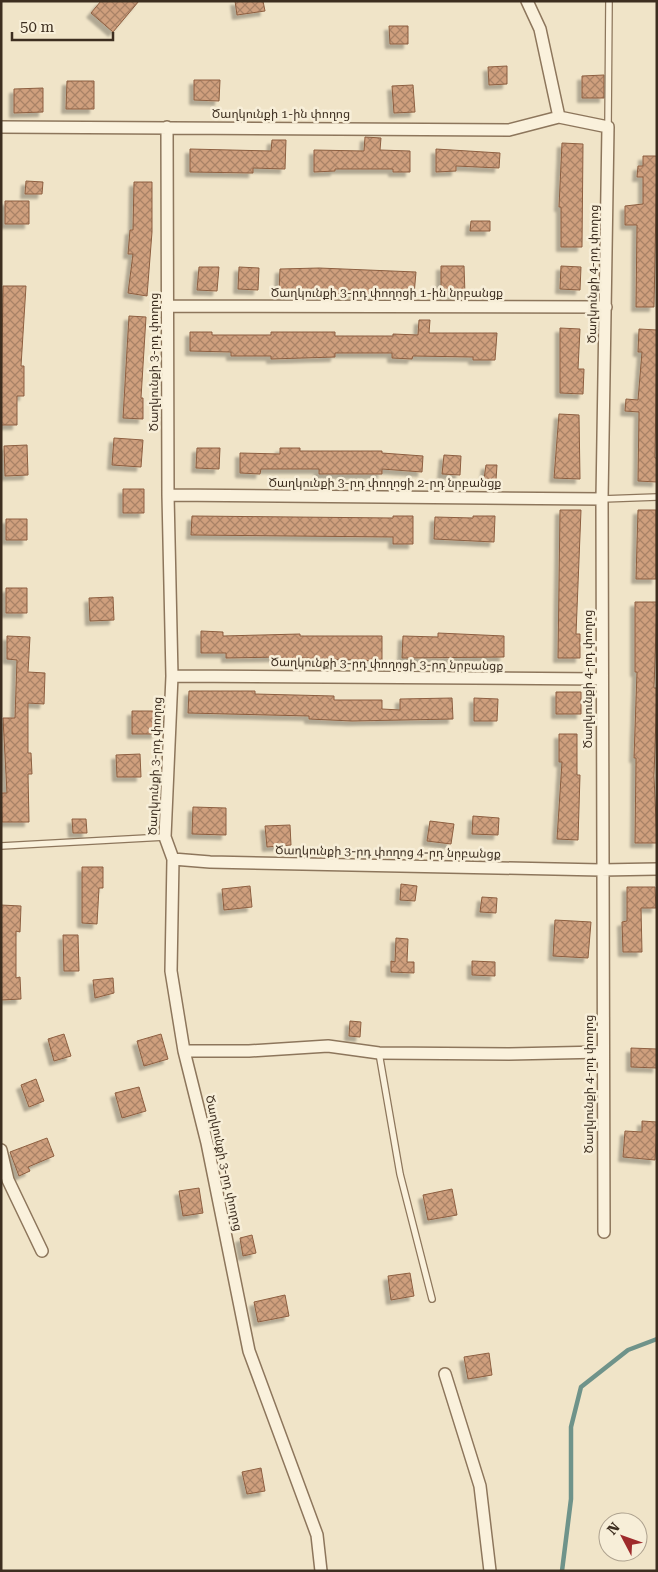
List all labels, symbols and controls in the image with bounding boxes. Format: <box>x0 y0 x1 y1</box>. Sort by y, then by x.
scale bar <box>12 10 114 42</box>
text: 50 m <box>20 18 55 36</box>
street label: Ծաղկունքի 1-ին փողոց <box>212 107 350 121</box>
street label: Ծաղկունքի 4-րդ փողոց <box>585 204 601 344</box>
street label: Ծաղկունքի 3-րդ փողոցի 1-ին նրբանցք <box>271 286 503 300</box>
street label: Ծաղկունքի 3-րդ փողոց <box>147 293 161 431</box>
street label: Ծաղկունքի 3-րդ փողոցի 2-րդ նրբանցք <box>268 476 502 490</box>
street label: Ծաղկունքի 4-րդ փողոց <box>581 610 595 748</box>
street label: Ծաղկունքի 3-րդ փողոցի 3-րդ նրբանցք <box>270 655 504 673</box>
street label: Ծաղկունքի 3-րդ փողոց <box>146 696 164 836</box>
street label: Ծաղկունքի 3-րդ փողոց 4-րդ նրբանցք <box>275 843 501 861</box>
street label: Ծաղկունքի 4-րդ փողոց <box>582 1015 596 1153</box>
street label: Ծաղկունքի 3-րդ փողոց <box>203 1094 245 1232</box>
north arrow <box>598 1512 648 1562</box>
text: N <box>604 1519 623 1538</box>

